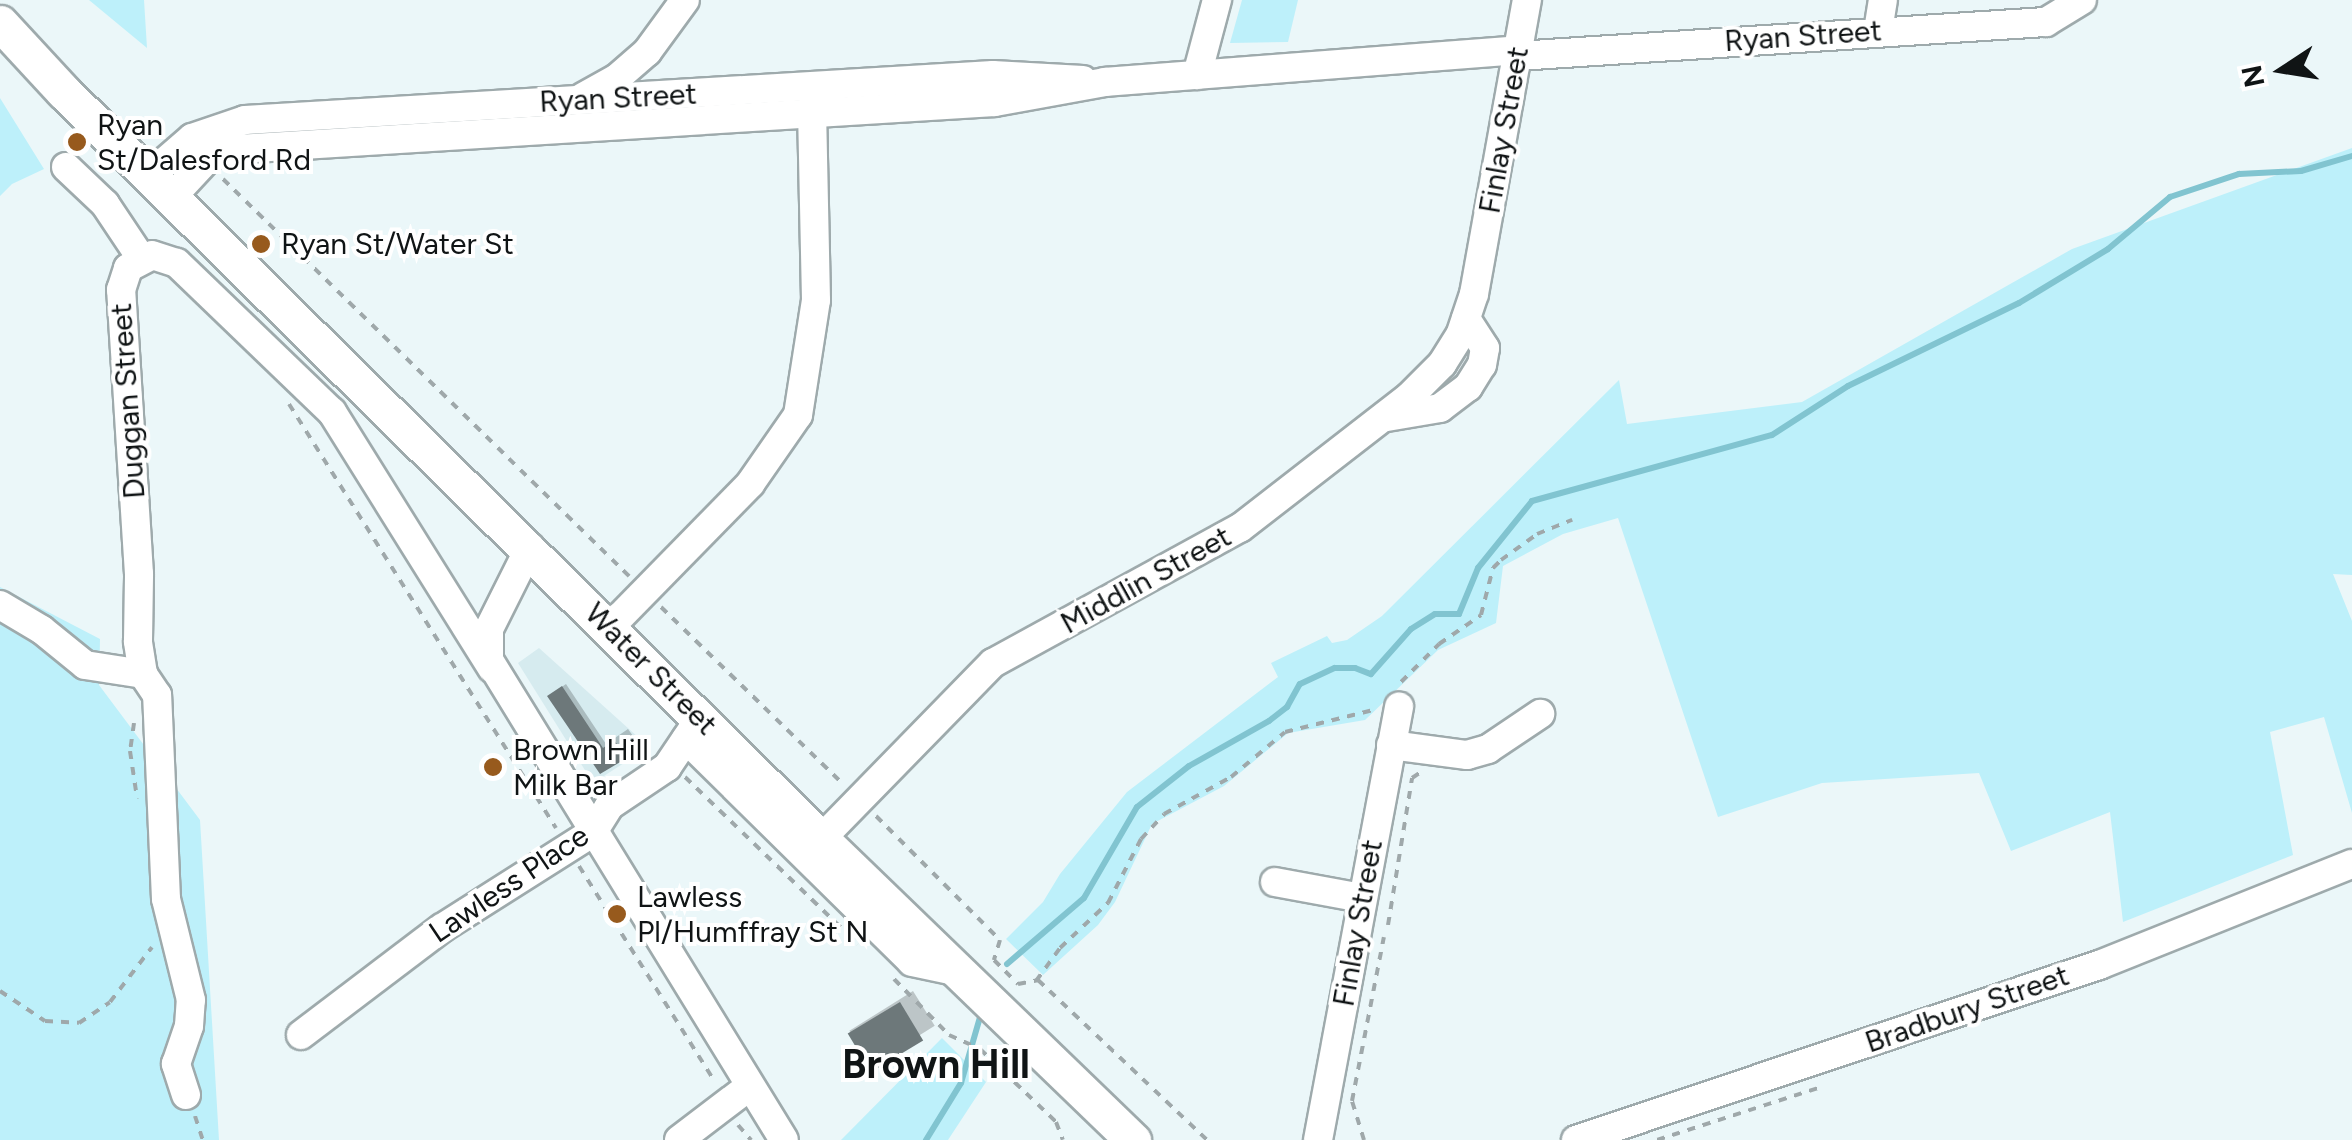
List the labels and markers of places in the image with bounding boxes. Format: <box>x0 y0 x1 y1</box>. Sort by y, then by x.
place label: Ryan St/Dalesford Rd <box>97 107 311 178</box>
marker: Ryan St/Dalesford Rd <box>66 131 88 153</box>
place label: Ryan St/Water St <box>281 226 514 262</box>
marker: Ryan St/Water St <box>250 233 272 255</box>
place label: Brown Hill Milk Bar <box>513 732 649 802</box>
marker: Brown Hill Milk Bar <box>482 756 504 778</box>
place label: Lawless Pl/Humffray St N <box>637 879 868 950</box>
marker: Lawless Pl/Humffray St N <box>606 903 628 925</box>

